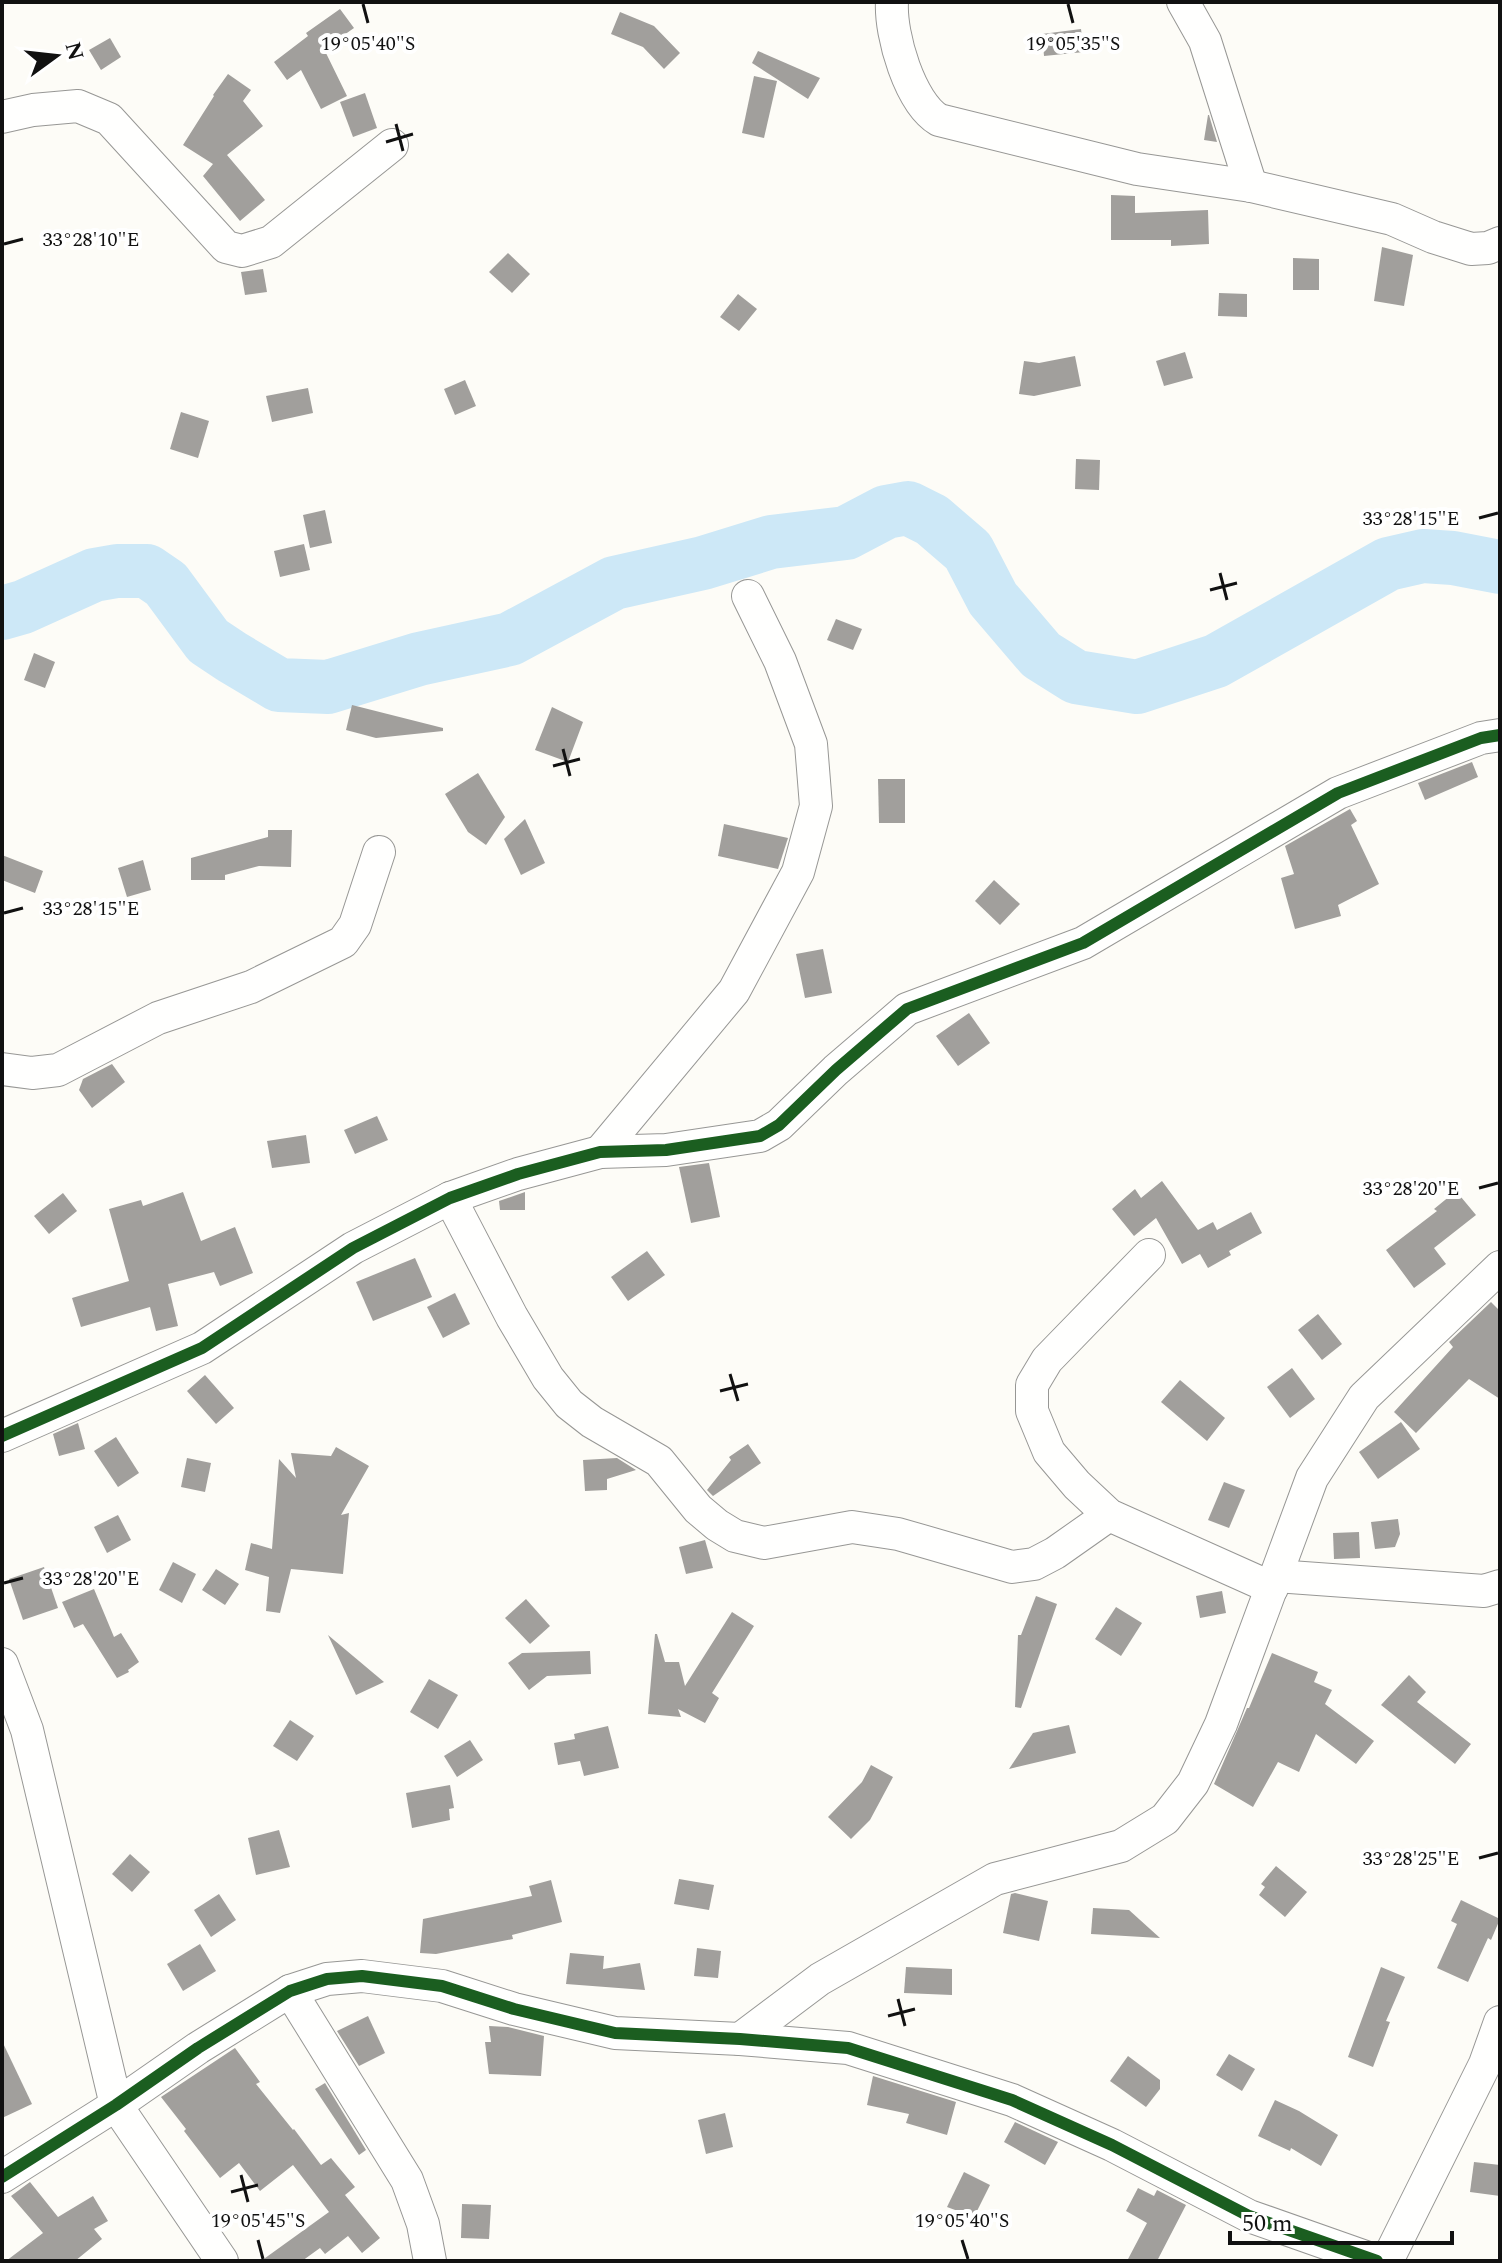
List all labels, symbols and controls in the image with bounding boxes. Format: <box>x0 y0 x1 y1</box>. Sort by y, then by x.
north arrow <box>16 16 96 96</box>
text: 19°05'40"S <box>321 29 415 59</box>
text: 19°05'35"S <box>1026 29 1120 59</box>
text: N <box>56 38 92 64</box>
text: 33°28'10"E <box>42 225 140 255</box>
text: 33°28'15"E <box>1362 504 1460 534</box>
text: 33°28'15"E <box>42 894 140 924</box>
text: 33°28'20"E <box>1362 1174 1460 1204</box>
text: 33°28'20"E <box>42 1564 140 1594</box>
text: 33°28'25"E <box>1362 1844 1460 1874</box>
scale bar <box>1230 2195 1452 2245</box>
text: 19°05'45"S <box>211 2206 305 2236</box>
text: 19°05'40"S <box>915 2206 1009 2236</box>
text: 50 m <box>1242 2206 1293 2242</box>

